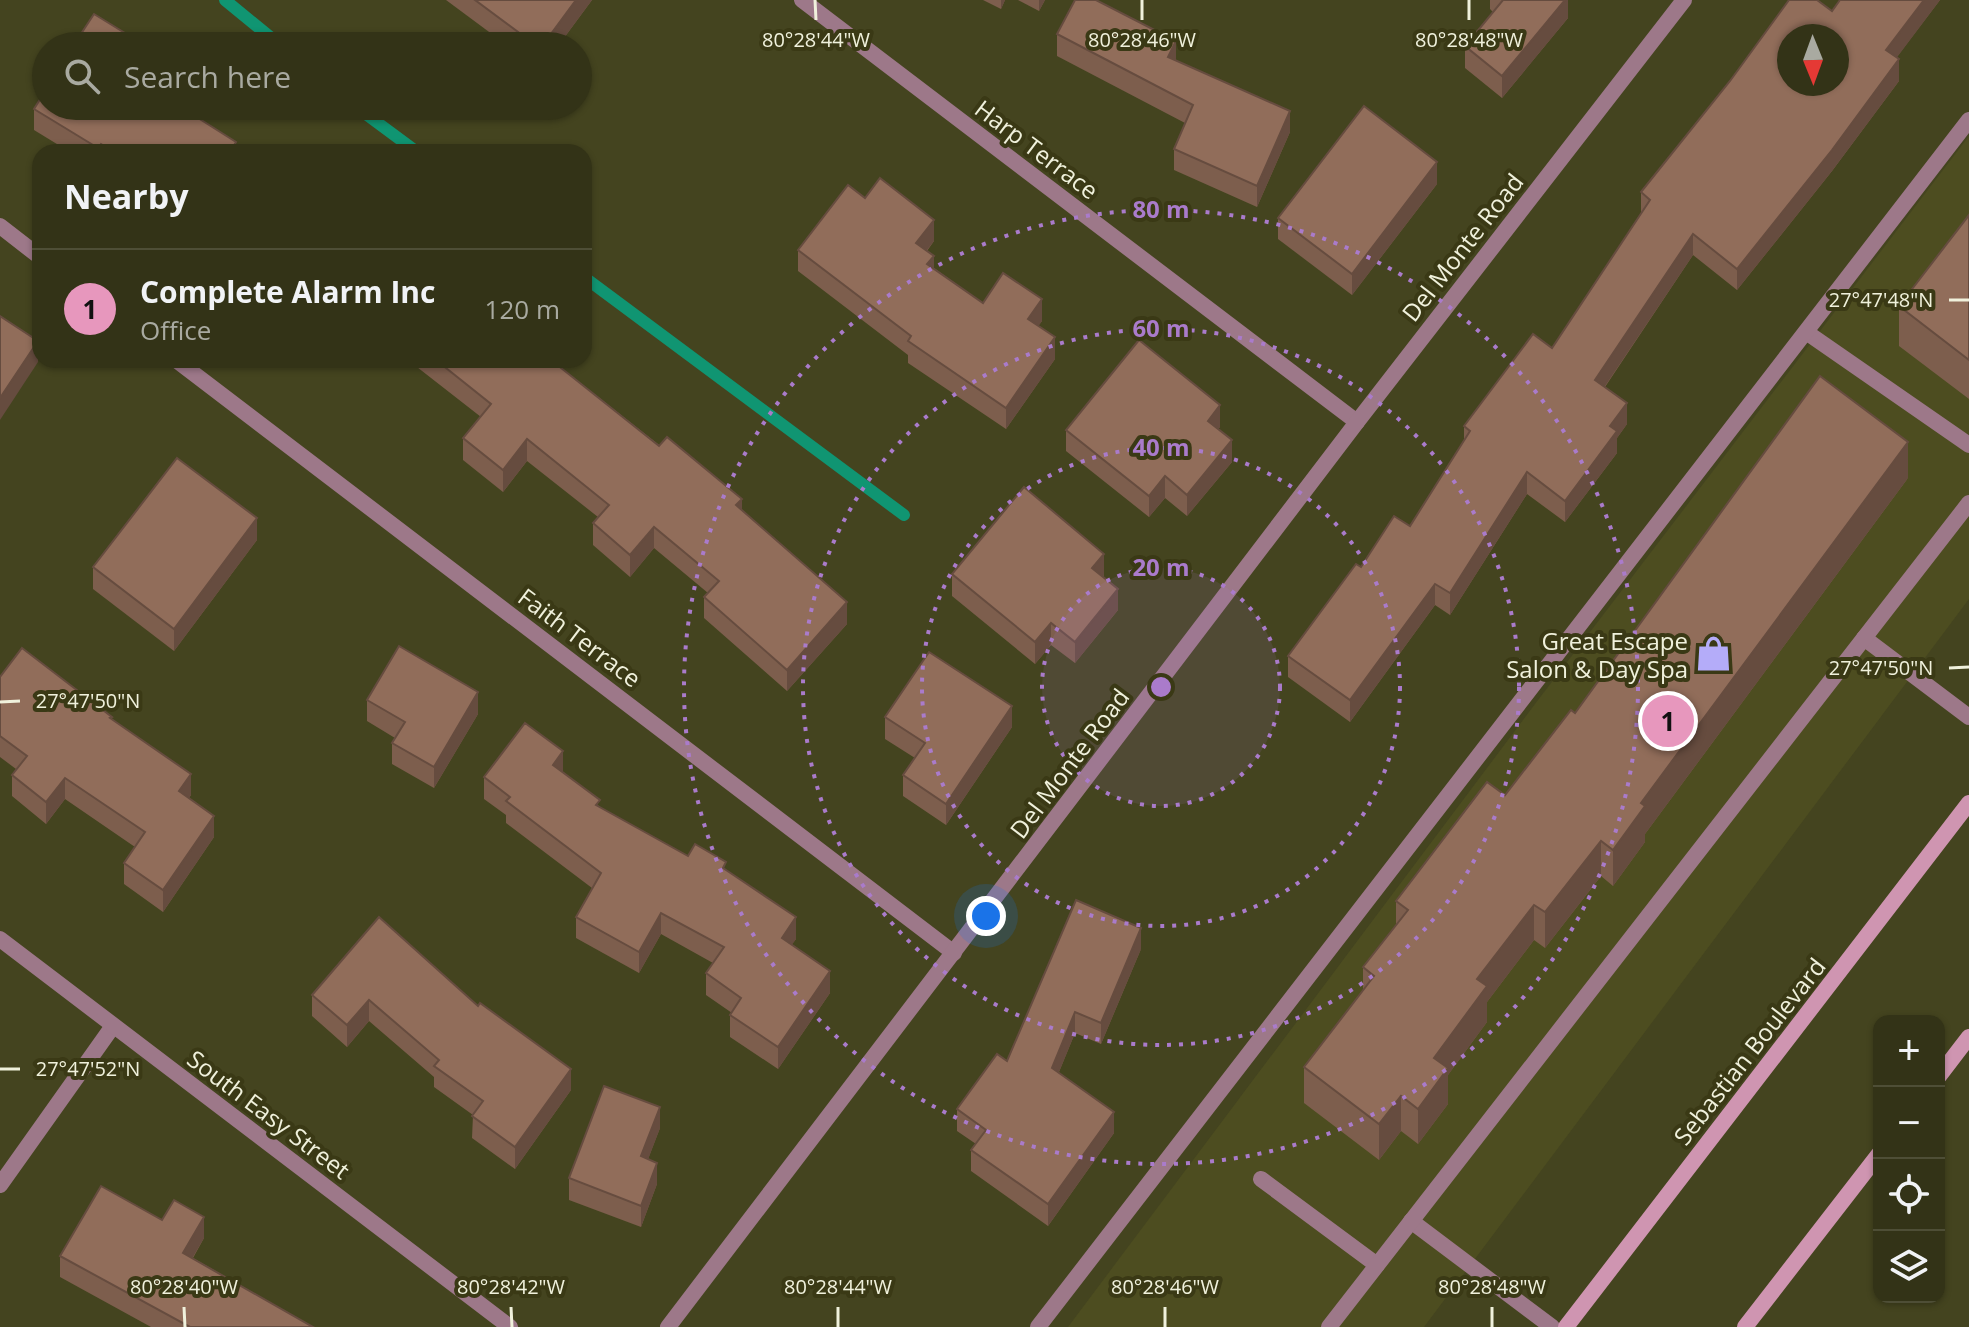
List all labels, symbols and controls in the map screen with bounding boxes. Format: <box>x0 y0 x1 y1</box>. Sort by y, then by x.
north arrow <box>1777 24 1849 96</box>
text: 80°28'44"W <box>762 26 871 53</box>
text: 80°28'46"W <box>1088 26 1197 53</box>
text: 80°28'48"W <box>1415 26 1524 53</box>
search box <box>32 32 592 120</box>
icon: search <box>60 54 104 98</box>
text: Search here <box>124 56 291 97</box>
street label: Harp Terrace <box>969 92 1105 206</box>
street label: Del Monte Road <box>1394 166 1530 328</box>
text: Nearby <box>64 173 189 219</box>
text: 80 m <box>1132 192 1190 225</box>
text: Complete Alarm Inc <box>140 271 435 312</box>
text: 27°47'48"N <box>1829 286 1933 313</box>
text: 1 <box>83 291 97 327</box>
text: 120 m <box>485 291 560 327</box>
text: 60 m <box>1132 311 1190 344</box>
text: Office <box>140 312 211 348</box>
text: 40 m <box>1132 430 1190 463</box>
text: 20 m <box>1132 550 1190 583</box>
street label: Faith Terrace <box>512 580 648 694</box>
place label: Great Escape Salon & Day Spa <box>1506 624 1688 685</box>
shop icon: Great Escape Salon & Day Spa <box>1695 635 1733 673</box>
text: 27°47'50"N <box>1829 654 1933 681</box>
centre of rings <box>1147 673 1175 701</box>
street label: Del Monte Road <box>1002 681 1136 845</box>
text: 27°47'50"N <box>36 687 140 714</box>
pin: 1 <box>1642 691 1694 751</box>
your location <box>966 896 1006 936</box>
street label: Sebastian Boulevard <box>1665 951 1833 1151</box>
map controls <box>1873 1015 1945 1303</box>
button: + <box>1873 1015 1945 1087</box>
street label: South Easy Street <box>181 1042 357 1186</box>
text: 27°47'52"N <box>36 1055 140 1082</box>
button: − <box>1873 1087 1945 1159</box>
button: locate <box>1873 1159 1945 1231</box>
button: layers <box>1873 1231 1945 1303</box>
text: 80°28'40"W <box>130 1273 239 1300</box>
text: 80°28'42"W <box>457 1273 566 1300</box>
text: 80°28'44"W <box>784 1273 893 1300</box>
text: 80°28'46"W <box>1111 1273 1220 1300</box>
text: 80°28'48"W <box>1438 1273 1547 1300</box>

